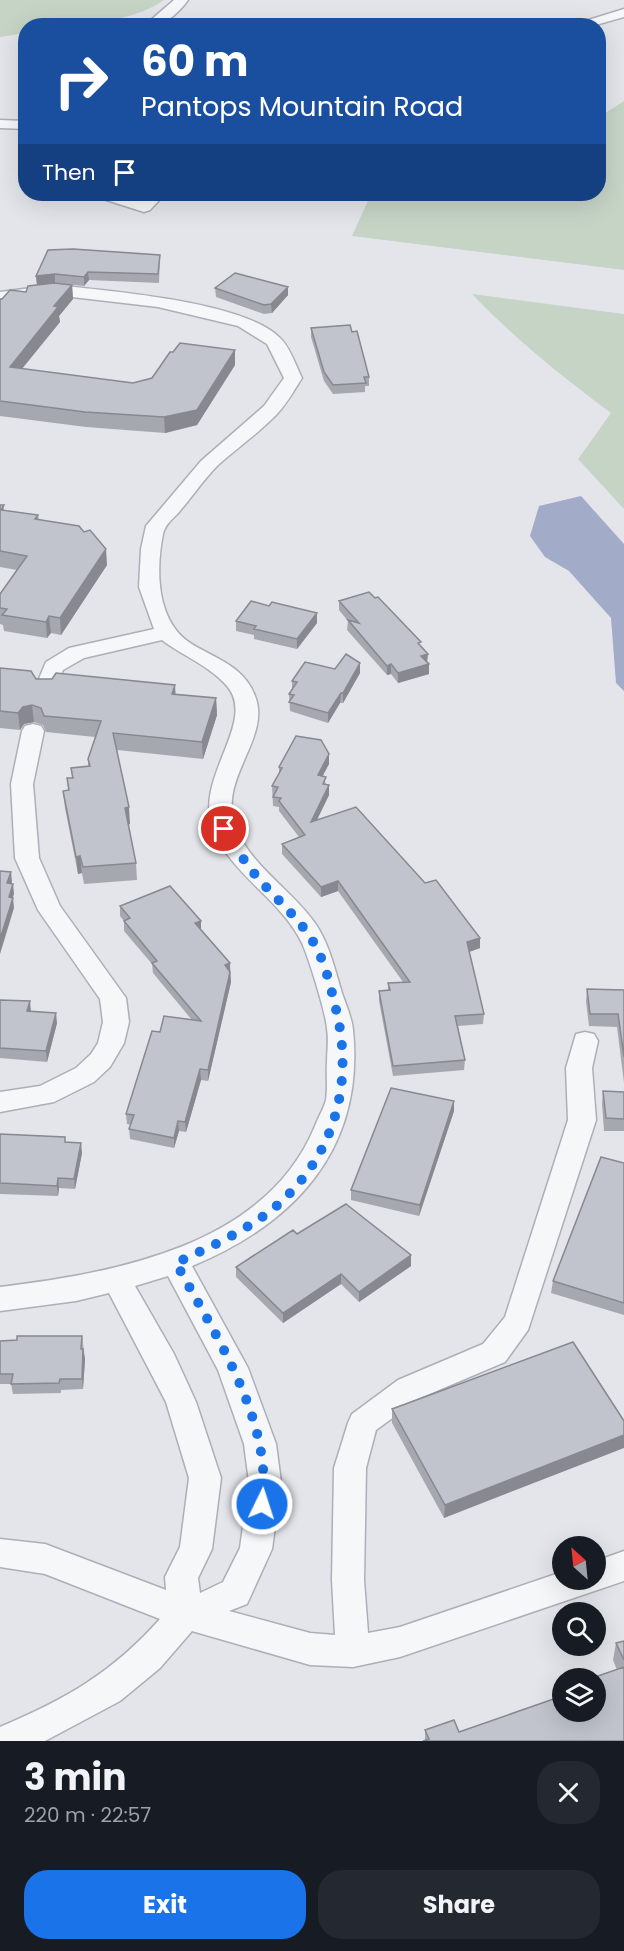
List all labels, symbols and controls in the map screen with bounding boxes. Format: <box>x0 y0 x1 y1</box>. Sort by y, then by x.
text: 60 m <box>141 32 249 91</box>
icon: right <box>42 42 120 120</box>
text: Pantops Mountain Road <box>141 88 463 125</box>
icon: arrive <box>108 156 141 189</box>
text: Then <box>42 157 96 188</box>
pin <box>198 803 249 854</box>
icon: arrive <box>207 812 240 845</box>
position arrow <box>230 1472 294 1536</box>
north arrow <box>552 1536 606 1590</box>
map controls <box>552 1536 606 1722</box>
button: search <box>552 1602 606 1656</box>
button: layers <box>552 1668 606 1722</box>
text: 3 min <box>24 1752 126 1803</box>
button: close <box>537 1761 600 1824</box>
text: 220 m · 22:57 <box>24 1801 151 1829</box>
button: Exit <box>24 1870 306 1939</box>
button: Share <box>318 1870 600 1939</box>

